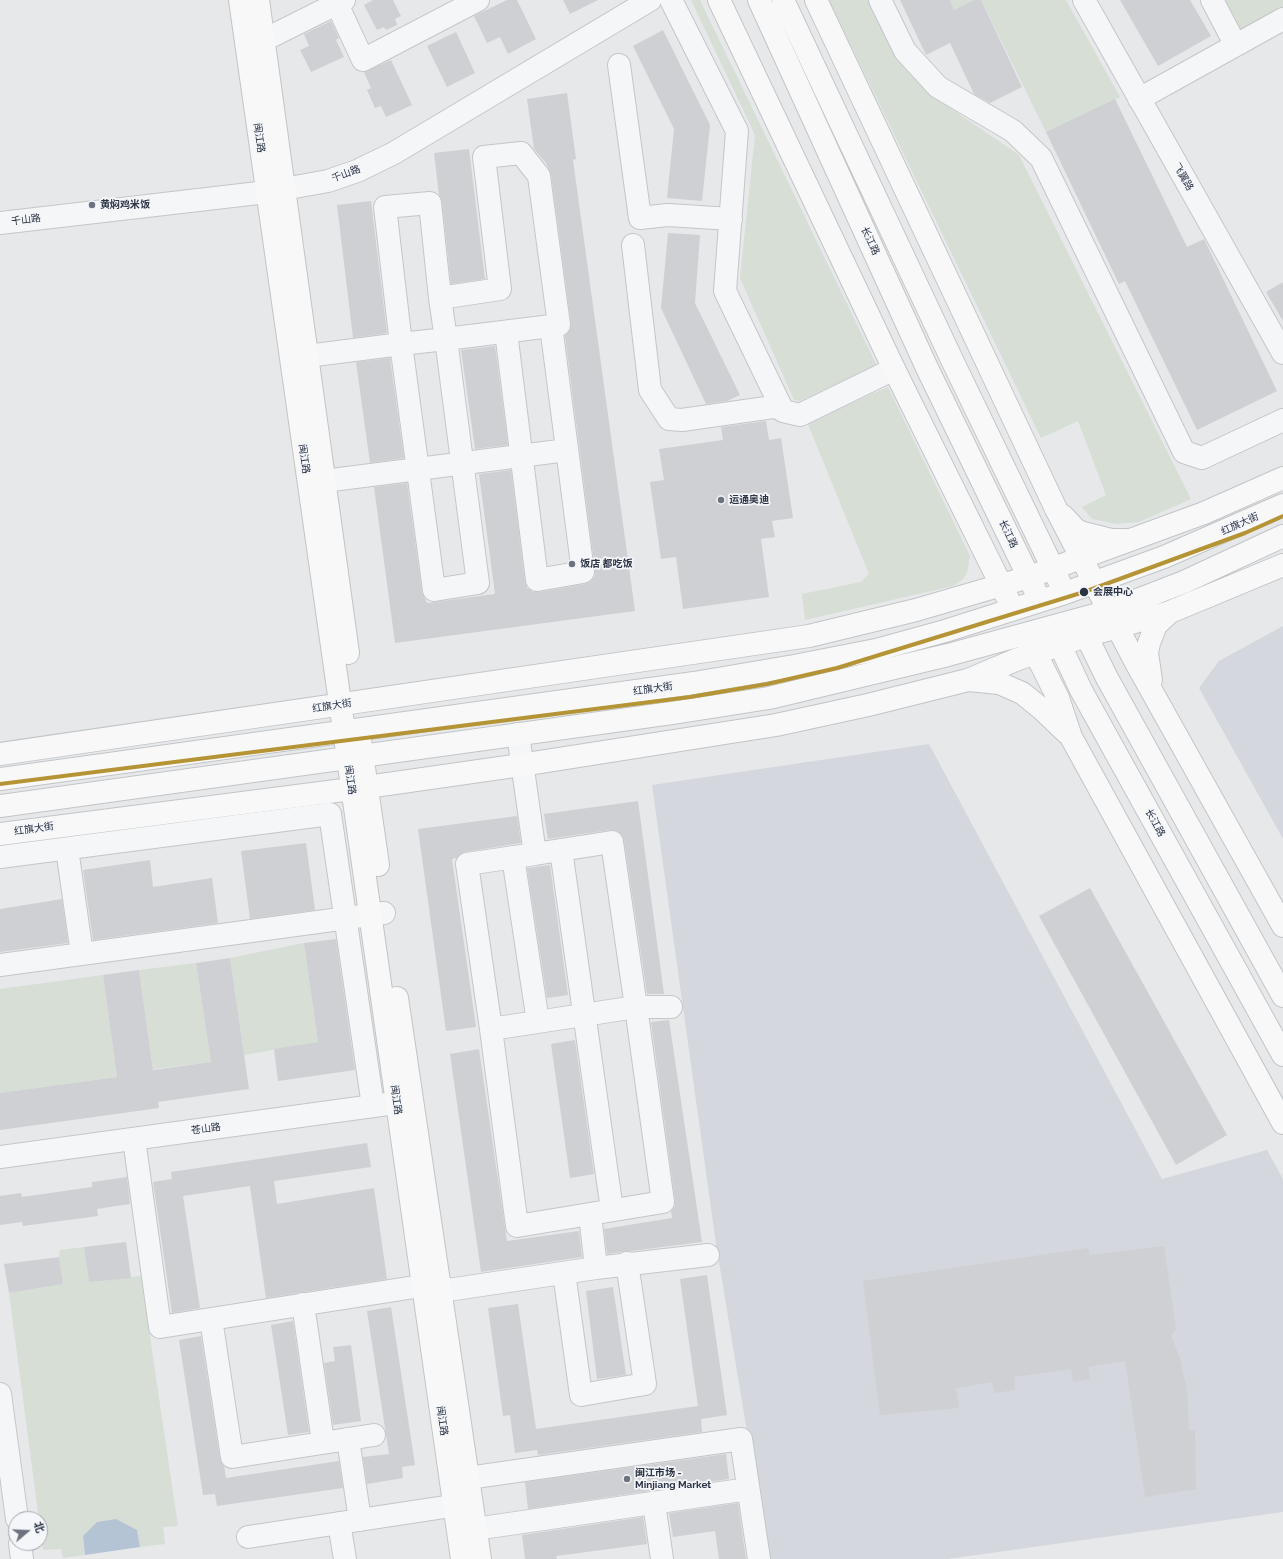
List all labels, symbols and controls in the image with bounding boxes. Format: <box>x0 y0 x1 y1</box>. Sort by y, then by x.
street label: 闽江路 <box>251 122 267 154</box>
street label: 飞翼路 <box>1170 161 1196 193</box>
street label: 千山路 <box>330 163 362 185</box>
place label: 黄焖鸡米饭 <box>100 199 150 211</box>
marker: 黄焖鸡米饭 <box>87 200 97 210</box>
street label: 千山路 <box>10 212 42 228</box>
street label: 长江路 <box>858 225 882 257</box>
street label: 闽江路 <box>296 443 312 475</box>
place label: 运通奥迪 <box>729 494 769 506</box>
marker: 运通奥迪 <box>716 495 726 505</box>
street label: 红旗大街 <box>1219 510 1261 538</box>
street label: 长江路 <box>996 518 1020 550</box>
place label: 饭店 都吃饭 <box>580 558 632 570</box>
marker: 饭店 都吃饭 <box>567 559 577 569</box>
marker: 会展中心 <box>1078 586 1090 598</box>
place label: 会展中心 <box>1093 586 1133 598</box>
street label: 红旗大街 <box>632 680 674 698</box>
street label: 红旗大街 <box>311 697 353 715</box>
street label: 闽江路 <box>342 764 358 796</box>
street label: 长江路 <box>1142 807 1168 839</box>
street label: 红旗大街 <box>13 820 55 838</box>
street label: 闽江路 <box>388 1084 404 1116</box>
street label: 苍山路 <box>190 1121 222 1137</box>
street label: 闽江路 <box>434 1405 450 1437</box>
place label: 闽江市场 - Minjiang Market <box>635 1467 711 1490</box>
marker: 闽江市场 - Minjiang Market <box>622 1474 632 1484</box>
north arrow <box>8 1511 48 1551</box>
text: 北 <box>31 1520 47 1535</box>

